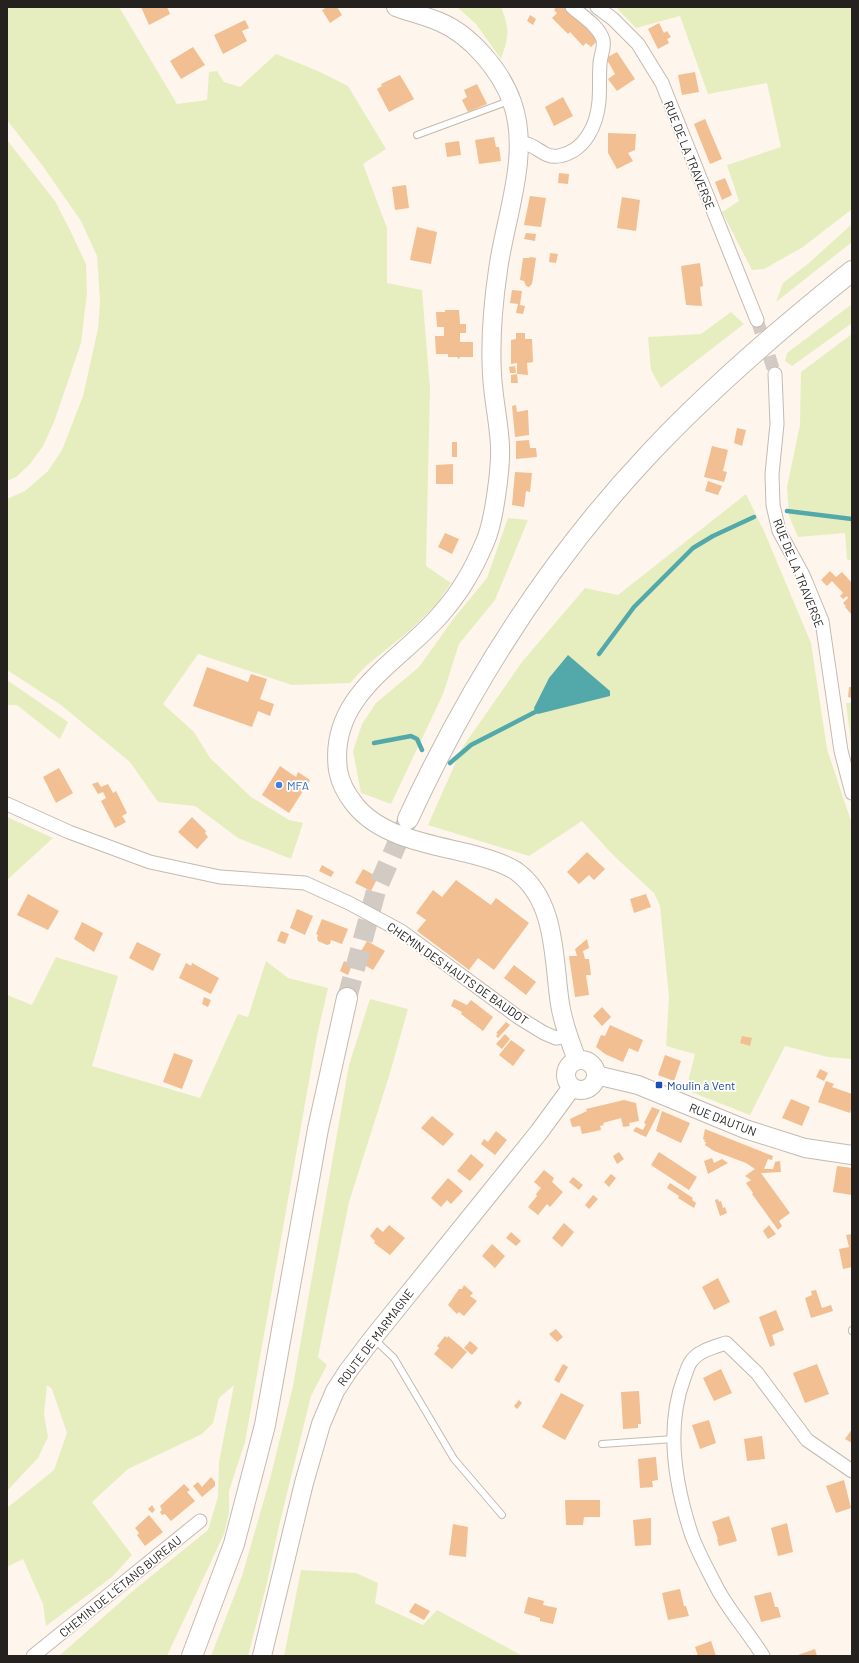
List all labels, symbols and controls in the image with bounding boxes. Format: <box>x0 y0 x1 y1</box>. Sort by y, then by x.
street label: RUE DE LA TRAVERSE <box>662 99 718 211</box>
street label: RUE DE LA TRAVERSE <box>771 517 827 629</box>
place label: MFA <box>287 778 309 792</box>
marker: MFA <box>274 780 284 790</box>
street label: CHEMIN DES HAUTS DE BAUDOT <box>385 919 531 1027</box>
place label: Moulin à Vent <box>667 1078 735 1092</box>
marker: Moulin à Vent <box>654 1080 664 1090</box>
street label: RUE D'AUTUN <box>687 1100 759 1138</box>
street label: ROUTE DE MARMAGNE <box>334 1286 416 1388</box>
street label: CHEMIN DE L'ÉTANG BUREAU <box>56 1532 184 1640</box>

